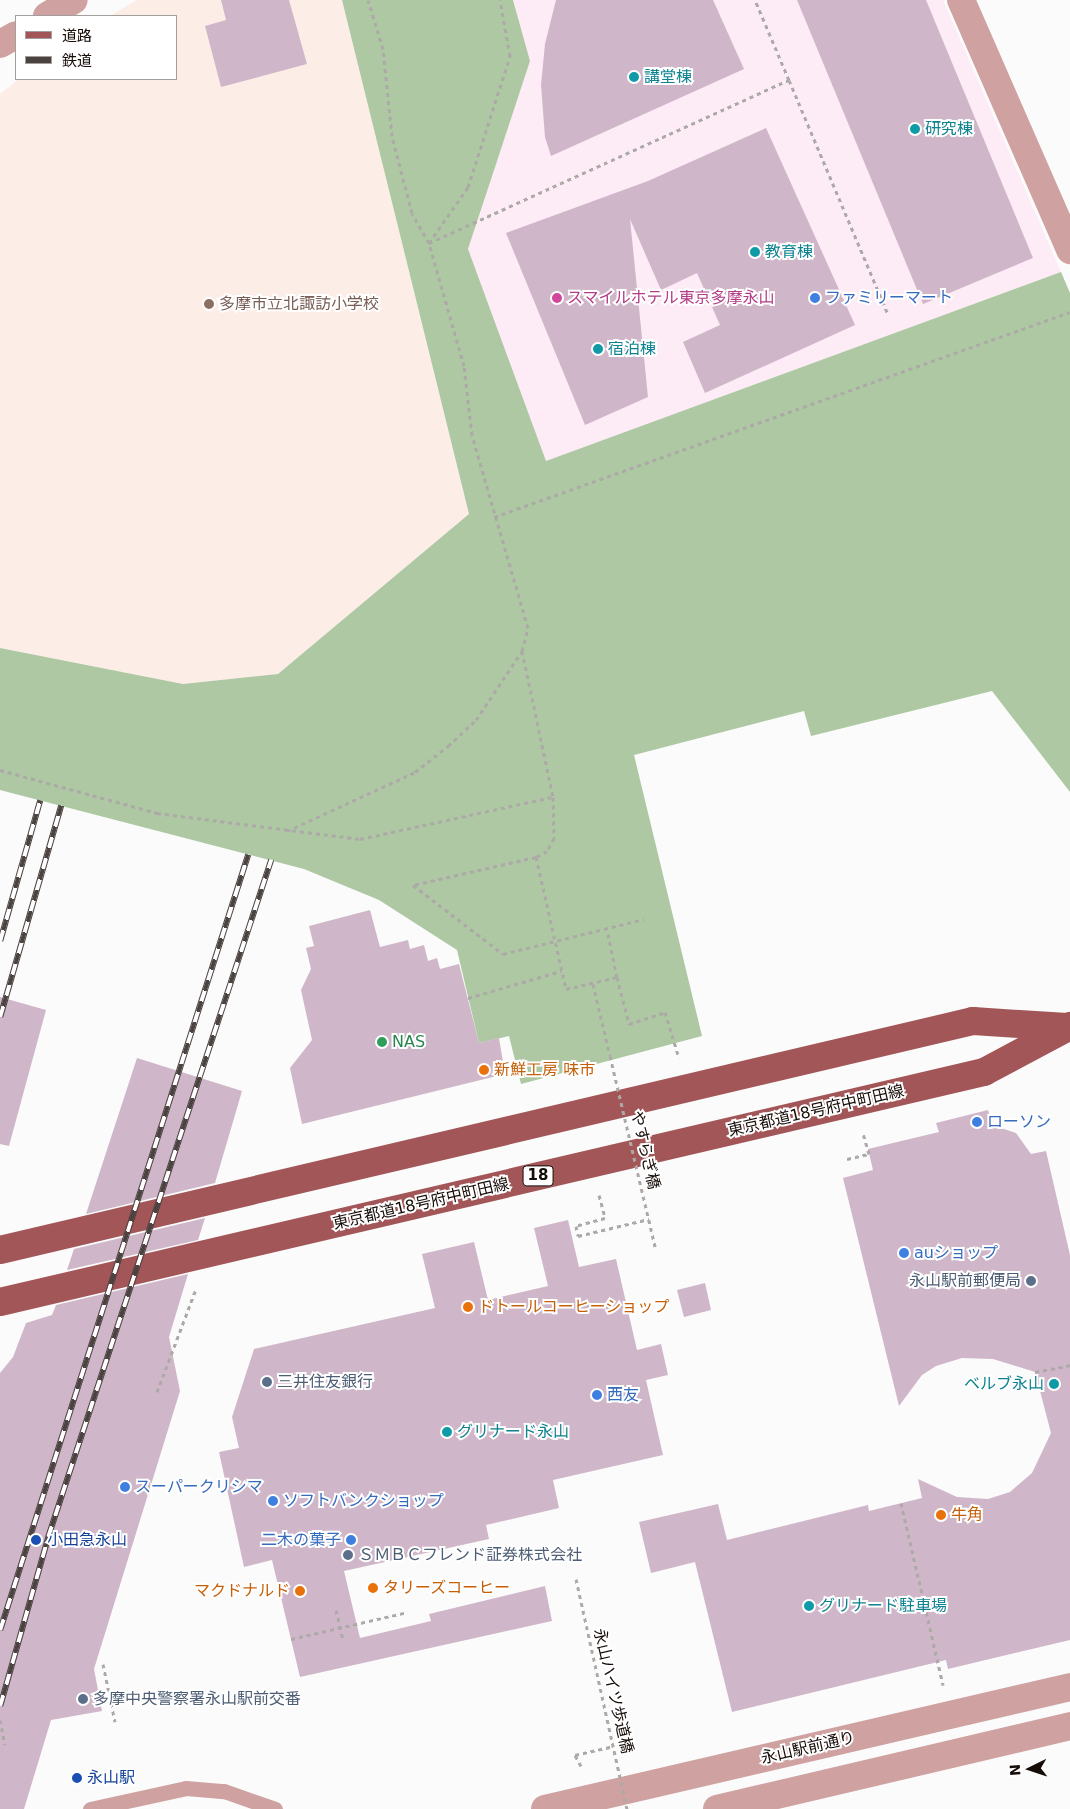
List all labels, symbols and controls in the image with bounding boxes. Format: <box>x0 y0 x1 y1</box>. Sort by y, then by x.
legend <box>15 15 178 80</box>
text: 道路 <box>62 27 92 45</box>
text: 鉄道 <box>62 52 92 70</box>
place label: 講堂棟 <box>644 67 692 87</box>
marker: 講堂棟 <box>628 71 640 83</box>
place label: 研究棟 <box>925 119 973 139</box>
marker: 研究棟 <box>909 123 921 135</box>
place label: 教育棟 <box>765 242 813 262</box>
marker: 教育棟 <box>749 246 761 258</box>
place label: スマイルホテル東京多摩永山 <box>567 288 775 308</box>
place label: ファミリーマート <box>825 288 953 308</box>
marker: スマイルホテル東京多摩永山 <box>551 292 563 304</box>
marker: ファミリーマート <box>809 292 821 304</box>
place label: 多摩市立北諏訪小学校 <box>219 294 379 314</box>
marker: 多摩市立北諏訪小学校 <box>203 298 215 310</box>
place label: 宿泊棟 <box>608 339 656 359</box>
marker: 宿泊棟 <box>592 343 604 355</box>
place label: NAS <box>392 1032 425 1052</box>
marker: NAS <box>376 1036 388 1048</box>
place label: 新鮮工房 味市 <box>494 1060 595 1080</box>
marker: 新鮮工房 味市 <box>478 1064 490 1076</box>
street label: 東京都道18号府中町田線 <box>726 1081 906 1141</box>
street label: やすらぎ橋 <box>627 1109 663 1191</box>
place label: ローソン <box>987 1112 1051 1132</box>
marker: ローソン <box>971 1116 983 1128</box>
road number: 18 <box>522 1164 554 1188</box>
street label: 東京都道18号府中町田線 <box>331 1174 511 1234</box>
place label: auショップ <box>914 1243 998 1263</box>
marker: auショップ <box>898 1247 910 1259</box>
place label: 永山駅前郵便局 <box>909 1271 1021 1291</box>
marker: 永山駅前郵便局 <box>1025 1275 1037 1287</box>
place label: ドトールコーヒーショップ <box>478 1297 670 1317</box>
marker: ドトールコーヒーショップ <box>462 1301 474 1313</box>
place label: 三井住友銀行 <box>277 1372 373 1392</box>
place label: ベルブ永山 <box>964 1374 1044 1394</box>
marker: 三井住友銀行 <box>261 1376 273 1388</box>
marker: ベルブ永山 <box>1048 1378 1060 1390</box>
place label: 西友 <box>607 1385 639 1405</box>
marker: 西友 <box>591 1389 603 1401</box>
place label: グリナード永山 <box>457 1422 569 1442</box>
marker: グリナード永山 <box>441 1426 453 1438</box>
place label: スーパークリシマ <box>135 1477 263 1497</box>
marker: スーパークリシマ <box>119 1481 131 1493</box>
place label: ソフトバンクショップ <box>283 1491 443 1511</box>
marker: ソフトバンクショップ <box>267 1495 279 1507</box>
place label: 牛角 <box>951 1505 983 1525</box>
marker: 牛角 <box>935 1509 947 1521</box>
place label: 小田急永山 <box>47 1530 127 1550</box>
place label: 二木の菓子 <box>261 1530 341 1550</box>
marker: 小田急永山 <box>29 1533 43 1547</box>
marker: 二木の菓子 <box>345 1534 357 1546</box>
place label: ＳＭＢＣフレンド証券株式会社 <box>358 1545 582 1565</box>
marker: ＳＭＢＣフレンド証券株式会社 <box>342 1549 354 1561</box>
place label: タリーズコーヒー <box>383 1578 511 1598</box>
place label: マクドナルド <box>194 1581 290 1601</box>
marker: タリーズコーヒー <box>367 1582 379 1594</box>
marker: マクドナルド <box>294 1585 306 1597</box>
place label: グリナード駐車場 <box>819 1596 947 1616</box>
marker: グリナード駐車場 <box>803 1600 815 1612</box>
street label: 永山ハイツ歩道橋 <box>589 1626 637 1756</box>
place label: 多摩中央警察署永山駅前交番 <box>93 1689 301 1709</box>
marker: 多摩中央警察署永山駅前交番 <box>77 1693 89 1705</box>
street label: 永山駅前通り <box>759 1728 857 1768</box>
north arrow <box>1005 1744 1055 1794</box>
text: N <box>1007 1764 1023 1776</box>
place label: 永山駅 <box>87 1768 135 1788</box>
marker: 永山駅 <box>71 1772 83 1784</box>

